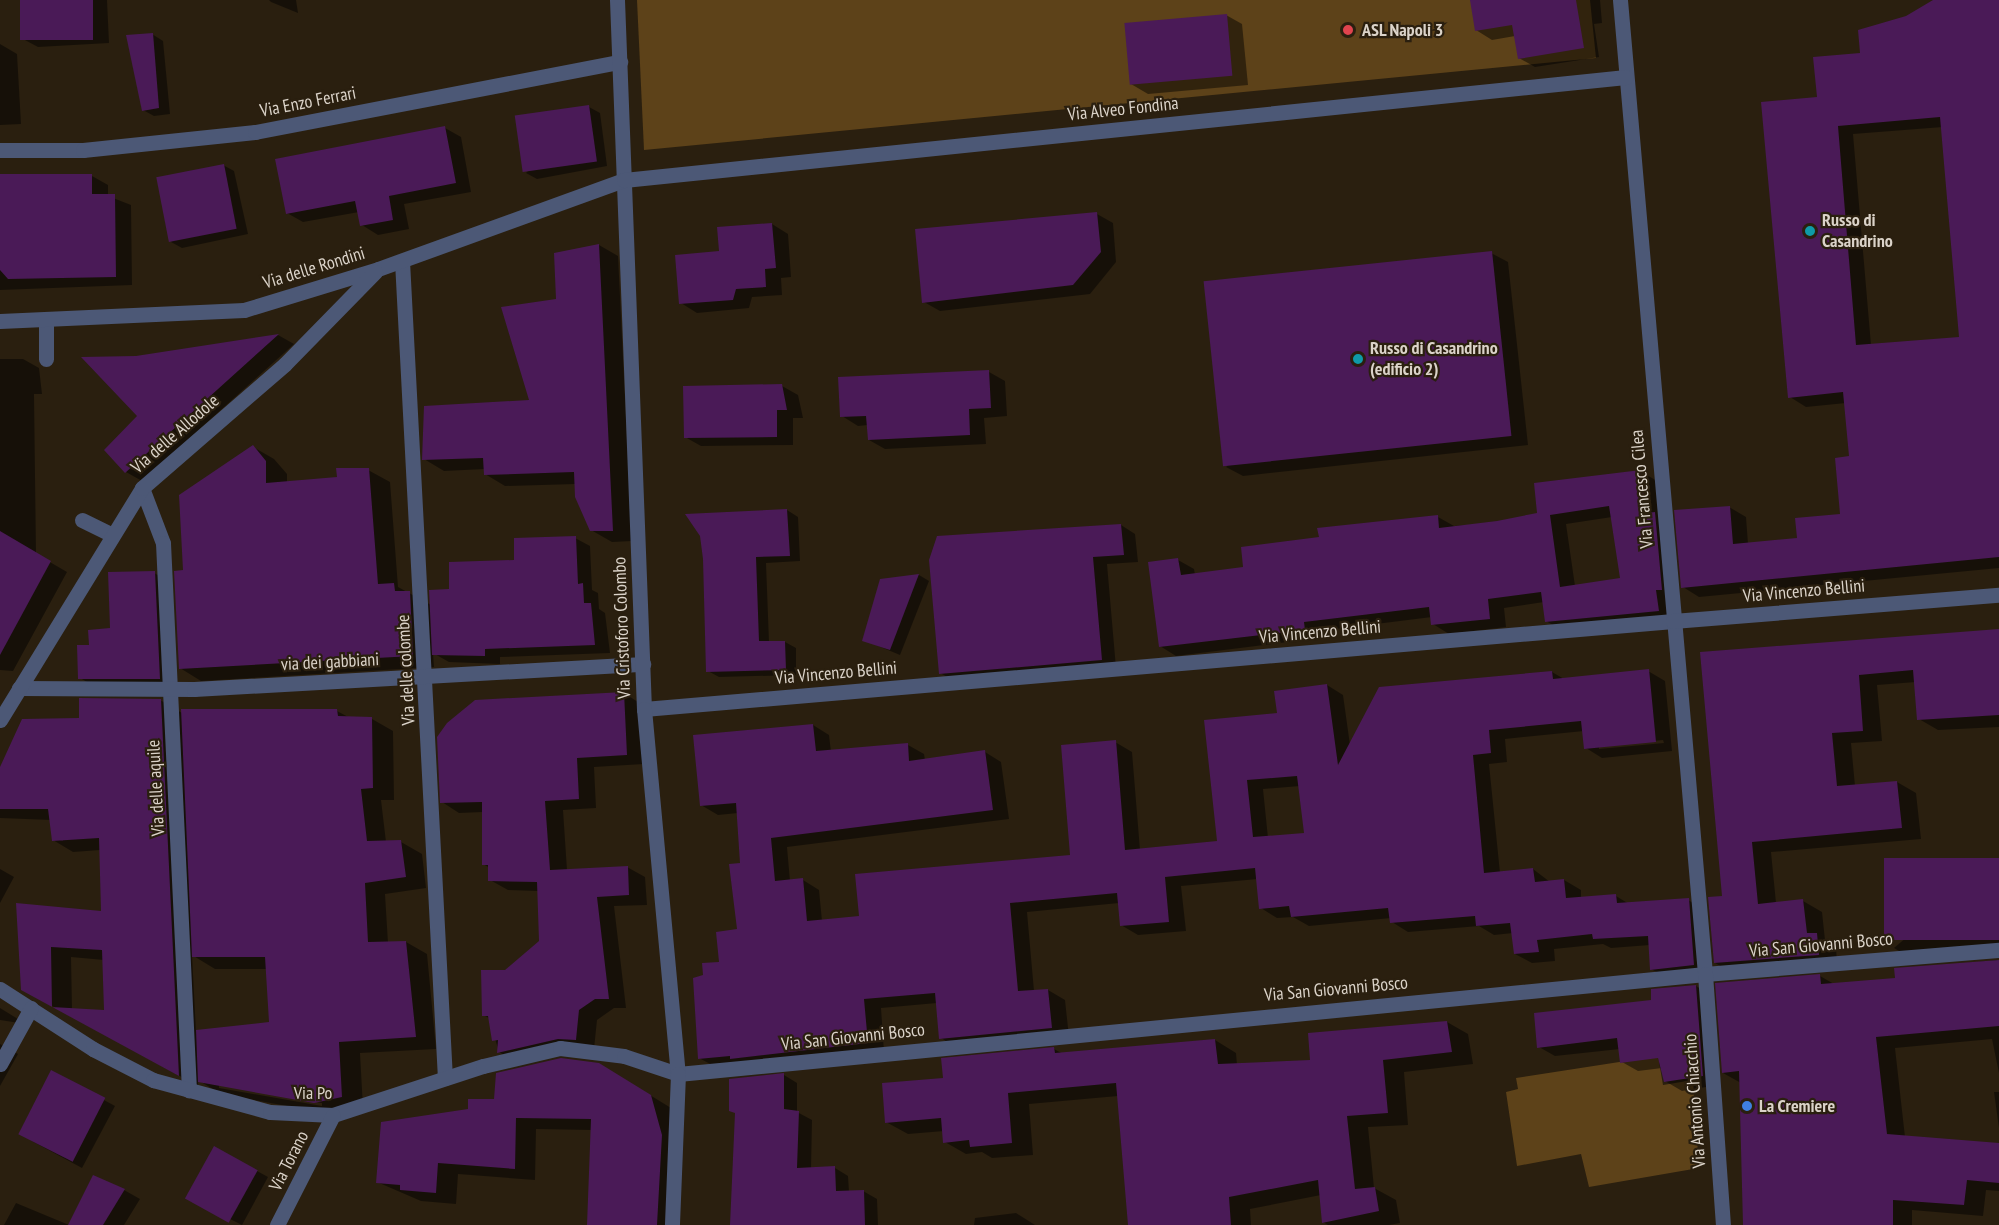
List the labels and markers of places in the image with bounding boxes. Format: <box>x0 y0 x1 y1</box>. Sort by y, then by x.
place label: ASL Napoli 3 <box>1362 19 1444 41</box>
marker: ASL Napoli 3 <box>1339 21 1357 39</box>
place label: Russo di Casandrino <box>1822 210 1893 252</box>
marker: Russo di Casandrino <box>1803 224 1817 238</box>
place label: Russo di Casandrino (edificio 2) <box>1370 338 1498 380</box>
marker: Russo di Casandrino (edificio 2) <box>1351 352 1365 366</box>
place label: La Cremiere <box>1759 1095 1835 1117</box>
marker: La Cremiere <box>1740 1099 1754 1113</box>

